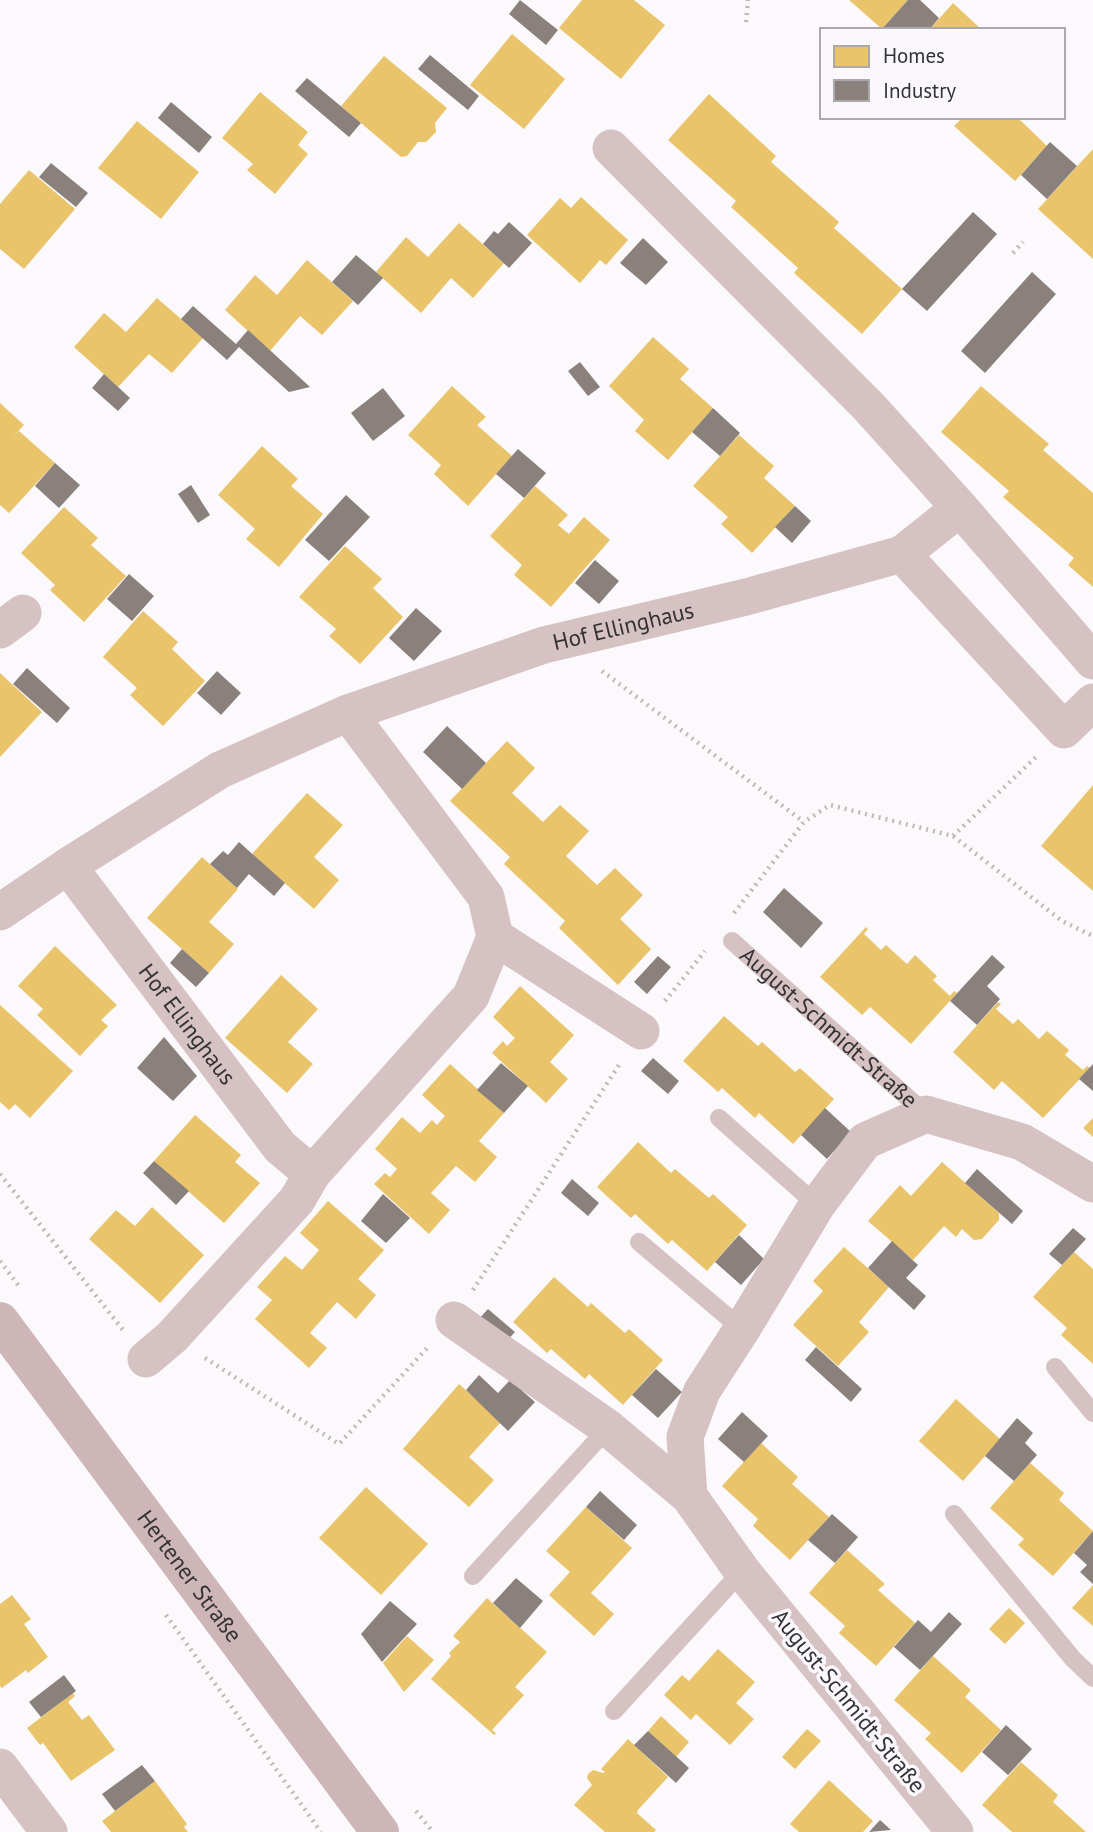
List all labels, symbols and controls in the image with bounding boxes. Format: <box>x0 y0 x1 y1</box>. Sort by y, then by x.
legend <box>820 28 1065 119</box>
text: Homes <box>883 42 945 69</box>
text: Industry <box>883 77 956 104</box>
street label: Hof Ellinghaus <box>550 595 697 656</box>
street label: August-Schmidt-Straße <box>735 940 924 1114</box>
street label: Hof Ellinghaus <box>133 958 243 1090</box>
street label: Hertener Straße <box>131 1504 249 1648</box>
street label: August-Schmidt-Straße <box>766 1603 932 1798</box>

